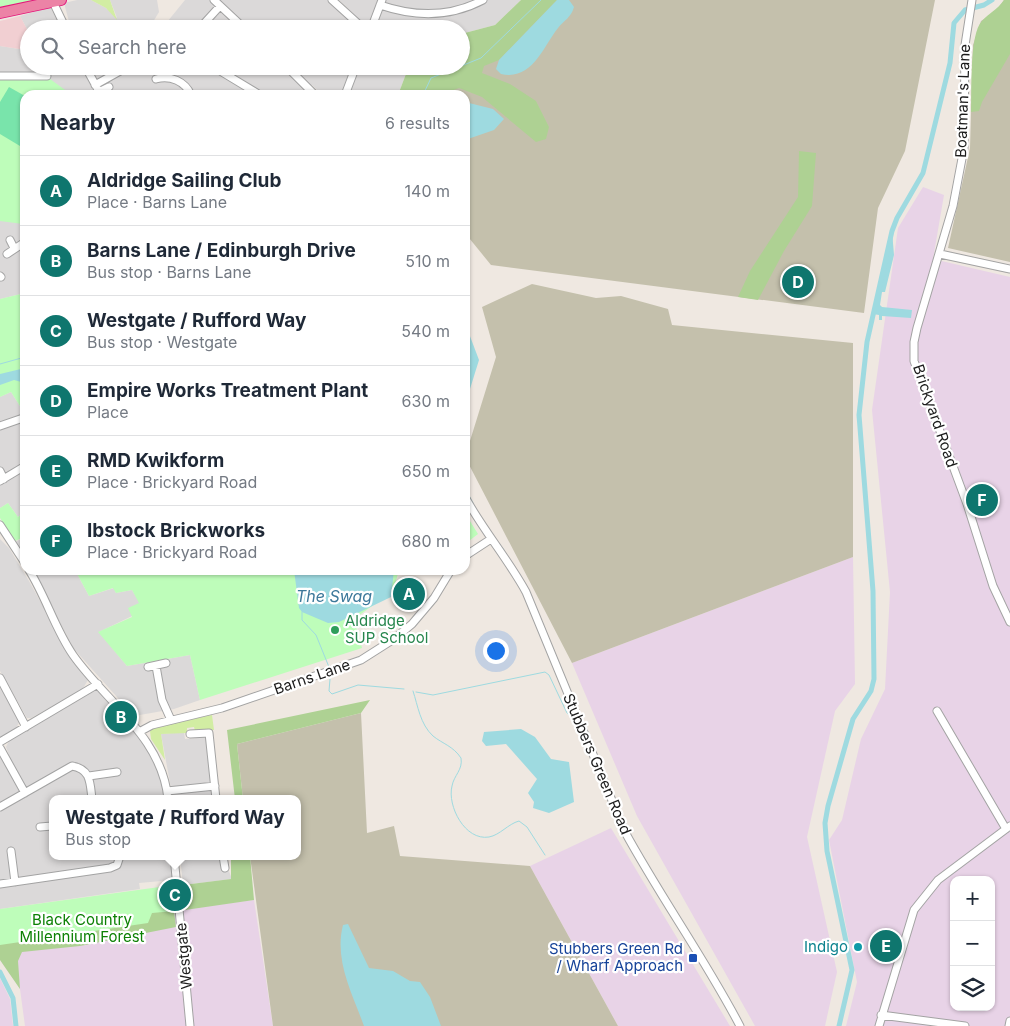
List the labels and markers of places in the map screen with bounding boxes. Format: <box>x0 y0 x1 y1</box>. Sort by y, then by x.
pin: D <box>782 263 814 301</box>
pin: F <box>966 481 998 519</box>
pin: A <box>393 575 425 613</box>
place label: Aldridge SUP School <box>345 611 428 647</box>
marker: Aldridge SUP School <box>329 624 341 636</box>
pin: B <box>105 698 137 736</box>
pin: C <box>159 876 191 914</box>
pin: E <box>870 927 902 965</box>
place label: Indigo <box>804 937 848 956</box>
place label: Stubbers Green Rd / Wharf Approach <box>549 939 683 975</box>
marker: Indigo <box>852 941 864 953</box>
marker: Stubbers Green Rd / Wharf Approach <box>687 952 699 964</box>

